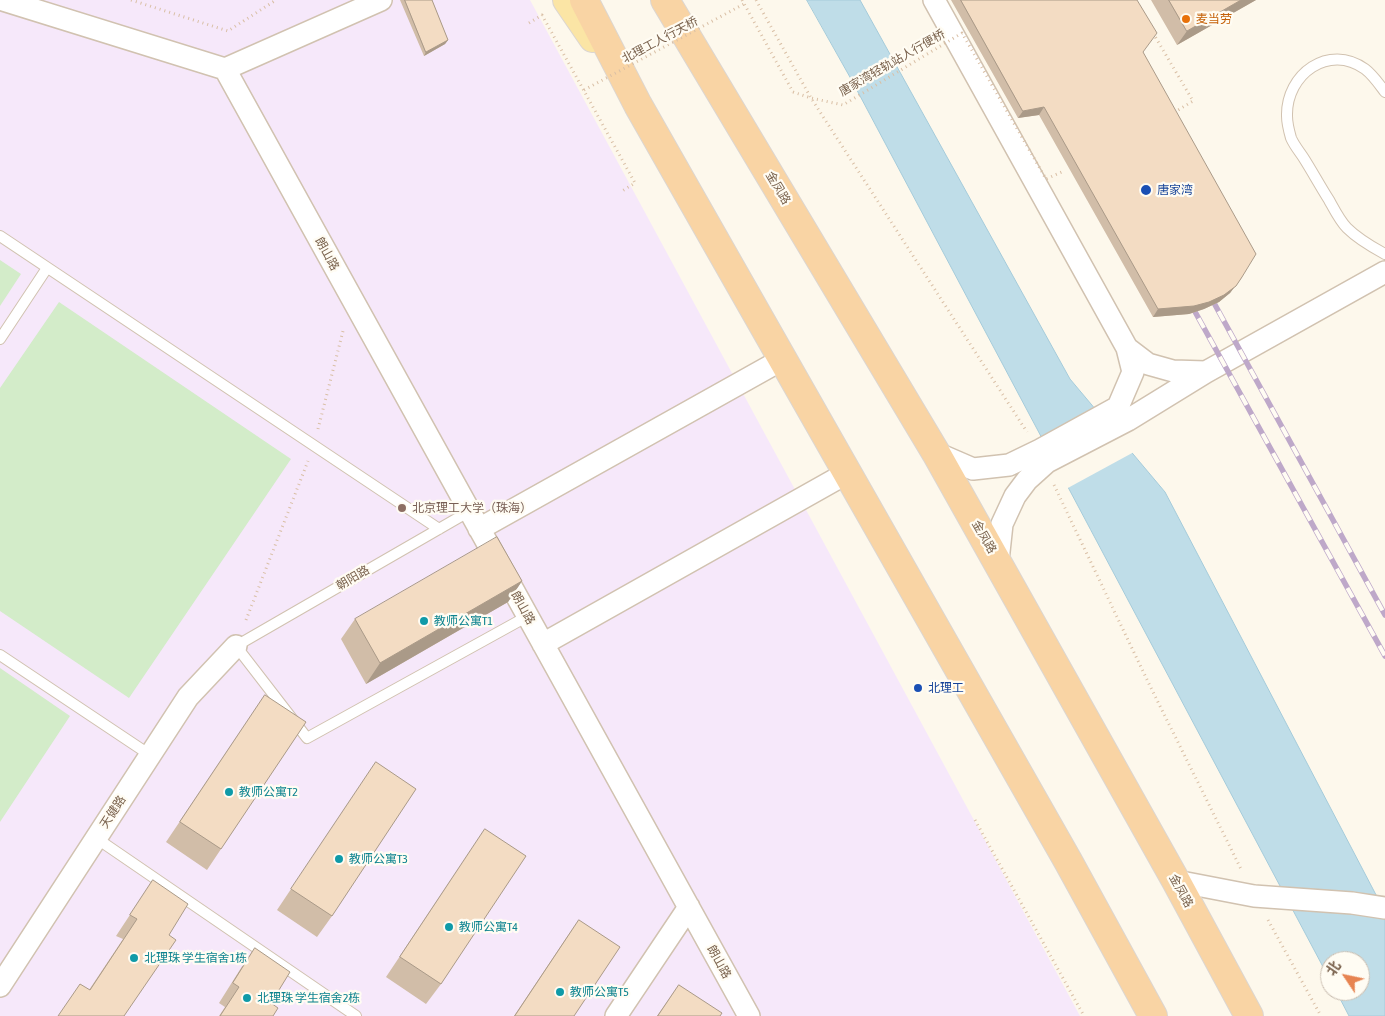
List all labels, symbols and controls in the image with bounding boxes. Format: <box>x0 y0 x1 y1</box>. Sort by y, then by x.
place label: 麦当劳 <box>1196 12 1232 26</box>
marker: 麦当劳 <box>1180 13 1192 25</box>
street label: 北理工人行天桥 <box>620 14 700 66</box>
street label: 唐家湾轻轨站人行便桥 <box>836 27 948 99</box>
street label: 金凤路 <box>763 169 793 207</box>
marker: 唐家湾 <box>1139 183 1153 197</box>
place label: 唐家湾 <box>1157 183 1193 197</box>
street label: 朗山路 <box>312 235 342 273</box>
place label: 北京理工大学（珠海） <box>412 501 532 515</box>
marker: 北京理工大学（珠海） <box>396 502 408 514</box>
street label: 金凤路 <box>969 518 999 556</box>
street label: 朝阳路 <box>334 563 372 593</box>
street label: 朗山路 <box>508 589 538 627</box>
place label: 教师公寓T1 <box>434 614 493 628</box>
marker: 教师公寓T1 <box>418 615 430 627</box>
place label: 北理工 <box>928 681 964 695</box>
marker: 北理工 <box>912 682 924 694</box>
place label: 教师公寓T2 <box>239 785 298 799</box>
marker: 教师公寓T2 <box>223 786 235 798</box>
street label: 天健路 <box>97 793 129 831</box>
place label: 教师公寓T3 <box>349 852 408 866</box>
marker: 教师公寓T3 <box>333 853 345 865</box>
street label: 金凤路 <box>1166 872 1196 910</box>
place label: 教师公寓T4 <box>459 920 518 934</box>
marker: 教师公寓T4 <box>443 921 455 933</box>
street label: 朗山路 <box>704 943 734 981</box>
place label: 北理珠 学生宿舍1栋 <box>144 951 247 965</box>
north arrow <box>1320 951 1370 1001</box>
marker: 北理珠 学生宿舍1栋 <box>128 952 140 964</box>
text: 北 <box>1323 958 1344 978</box>
place label: 教师公寓T5 <box>570 985 629 999</box>
marker: 教师公寓T5 <box>554 986 566 998</box>
place label: 北理珠 学生宿舍2栋 <box>257 991 360 1005</box>
marker: 北理珠 学生宿舍2栋 <box>241 992 253 1004</box>

